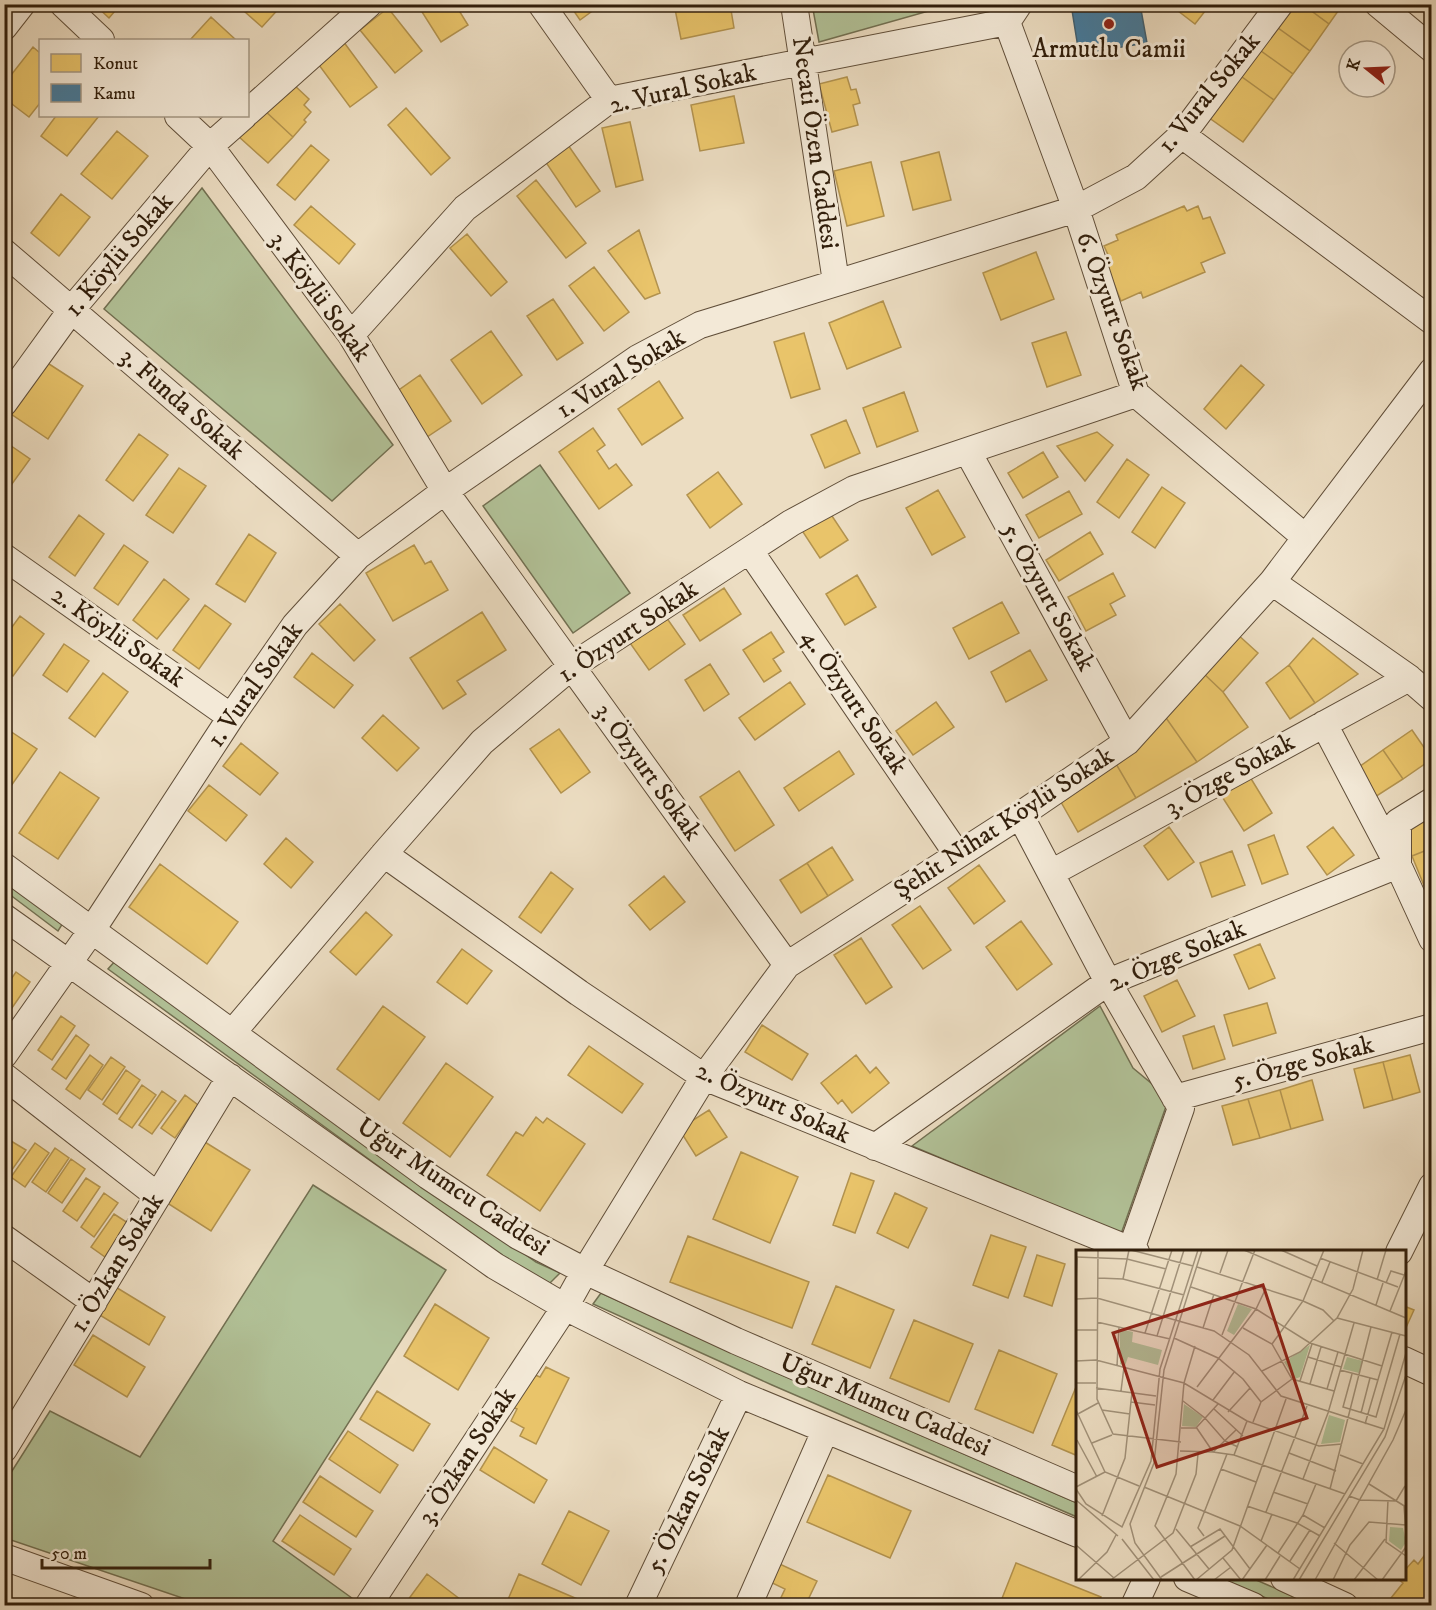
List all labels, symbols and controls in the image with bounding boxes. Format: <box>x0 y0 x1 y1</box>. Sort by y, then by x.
marker: Armutlu Camii <box>1102 17 1116 31</box>
street label: 1. Vural Sokak <box>1150 26 1268 160</box>
place label: Armutlu Camii <box>1032 33 1186 66</box>
street label: Necati Özen Caddesi <box>784 34 846 252</box>
legend <box>39 39 249 117</box>
north arrow <box>1337 39 1397 99</box>
text: Konut <box>93 53 138 75</box>
street label: 2. Vural Sokak <box>606 56 760 122</box>
text: K <box>1342 56 1365 73</box>
text: Kamu <box>93 83 136 105</box>
street label: 1. Köylü Sokak <box>57 186 181 324</box>
street label: 3. Köylü Sokak <box>262 225 378 369</box>
street label: 6. Özyurt Sokak <box>1068 227 1156 395</box>
street label: 1. Vural Sokak <box>550 321 692 427</box>
street label: 3. Funda Sokak <box>113 341 252 467</box>
street label: 5. Özyurt Sokak <box>994 517 1102 677</box>
street label: 1. Özyurt Sokak <box>551 573 705 691</box>
street label: 2. Köylü Sokak <box>45 579 192 695</box>
street label: 1. Vural Sokak <box>200 616 310 754</box>
street label: 4. Özyurt Sokak <box>793 623 915 781</box>
street label: 3. Özyurt Sokak <box>587 697 709 848</box>
street label: 3. Özge Sokak <box>1159 726 1301 824</box>
street label: Şehit Nihat Köylü Sokak <box>888 739 1120 907</box>
street label: 2. Özge Sokak <box>1103 912 1251 1000</box>
street label: 5. Özge Sokak <box>1228 1028 1378 1098</box>
street label: 2. Özyurt Sokak <box>690 1054 856 1152</box>
street label: Uğur Mumcu Caddesi <box>350 1110 556 1264</box>
street label: 1. Özkan Sokak <box>62 1187 172 1339</box>
inset map <box>1076 1250 1406 1580</box>
street label: Uğur Mumcu Caddesi <box>775 1346 995 1464</box>
street label: 3. Özkan Sokak <box>410 1381 524 1531</box>
street label: 5. Özkan Sokak <box>638 1421 738 1579</box>
scale bar <box>42 1532 210 1570</box>
text: 50 m <box>51 1543 87 1565</box>

